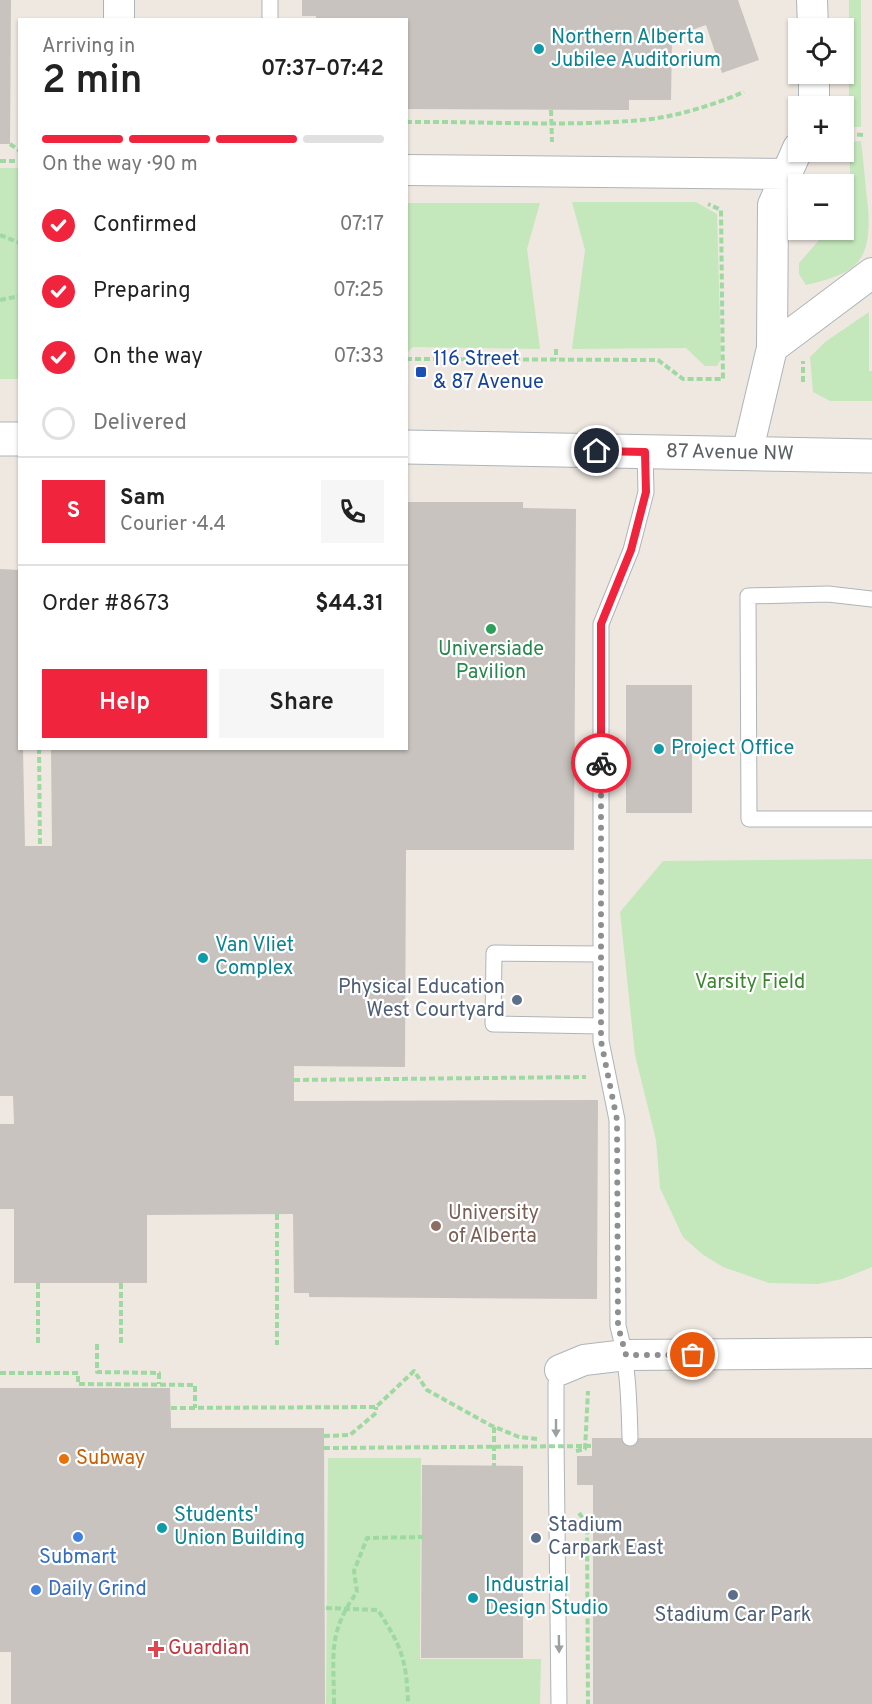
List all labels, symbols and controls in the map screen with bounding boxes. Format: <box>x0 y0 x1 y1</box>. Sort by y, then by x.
map controls <box>788 18 854 240</box>
button: locate <box>788 18 854 84</box>
place label: Northern Alberta Jubilee Auditorium <box>551 25 721 74</box>
text: Arriving in <box>42 34 135 60</box>
marker: Northern Alberta Jubilee Auditorium <box>532 42 546 56</box>
text: 07:37–07:42 <box>261 56 384 83</box>
text: 2 min <box>42 58 143 107</box>
button: + <box>788 96 854 162</box>
text: On the way · 90 m <box>42 152 198 178</box>
button: − <box>788 174 854 240</box>
icon: check <box>42 209 75 242</box>
text: Confirmed <box>93 212 197 239</box>
text: 07:17 <box>340 212 384 238</box>
icon: check <box>42 275 75 308</box>
text: Preparing <box>93 278 191 305</box>
text: 07:25 <box>333 278 384 304</box>
icon: check <box>42 341 75 374</box>
text: On the way <box>93 344 203 371</box>
text: 07:33 <box>334 344 384 370</box>
place label: 116 Street & 87 Avenue <box>433 347 544 396</box>
marker: 116 Street & 87 Avenue <box>414 365 428 379</box>
text: Delivered <box>93 410 187 437</box>
pin <box>571 425 622 476</box>
icon: home <box>580 434 613 467</box>
street label: 87 Avenue NW <box>666 439 794 467</box>
button: phone <box>321 480 384 543</box>
text: Sam <box>120 485 165 512</box>
text: S <box>67 498 80 525</box>
text: Courier · 4.4 <box>120 512 226 538</box>
text: Order #8673 <box>42 591 170 618</box>
text: $44.31 <box>315 591 384 618</box>
marker: Universiade Pavilion <box>484 622 498 636</box>
place label: Universiade Pavilion <box>438 637 544 686</box>
button: Help <box>42 669 207 738</box>
button: Share <box>219 669 384 738</box>
courier <box>571 733 631 793</box>
place label: Project Office <box>671 736 794 762</box>
marker: Project Office <box>652 742 666 756</box>
icon: bike <box>585 747 618 780</box>
place label: Van Vliet Complex <box>215 933 294 982</box>
marker: Van Vliet Complex <box>196 951 210 965</box>
park label: Varsity Field <box>695 970 805 996</box>
place label: Physical Education West Courtyard <box>338 975 505 1024</box>
marker: Physical Education West Courtyard <box>510 993 524 1007</box>
place label: University of Alberta <box>448 1201 539 1250</box>
marker: University of Alberta <box>429 1219 443 1233</box>
pin <box>667 1329 718 1380</box>
icon: bag <box>676 1338 709 1371</box>
one-way arrow <box>551 1418 561 1437</box>
place label: Subway <box>76 1446 145 1472</box>
marker: Subway <box>57 1452 71 1466</box>
place label: Students' Union Building <box>174 1503 305 1552</box>
place label: Stadium Carpark East <box>548 1513 664 1562</box>
marker: Students' Union Building <box>155 1521 169 1535</box>
marker: Submart <box>71 1530 85 1544</box>
marker: Stadium Carpark East <box>529 1531 543 1545</box>
place label: Submart <box>39 1545 117 1571</box>
place label: Industrial Design Studio <box>485 1573 608 1622</box>
place label: Daily Grind <box>48 1577 147 1603</box>
marker: Daily Grind <box>29 1583 43 1597</box>
marker: Stadium Car Park <box>726 1588 740 1602</box>
marker: Industrial Design Studio <box>466 1591 480 1605</box>
place label: Stadium Car Park <box>655 1603 811 1629</box>
one-way arrow <box>555 1634 564 1653</box>
place label: Guardian <box>168 1636 250 1662</box>
marker: Guardian <box>149 1642 163 1656</box>

